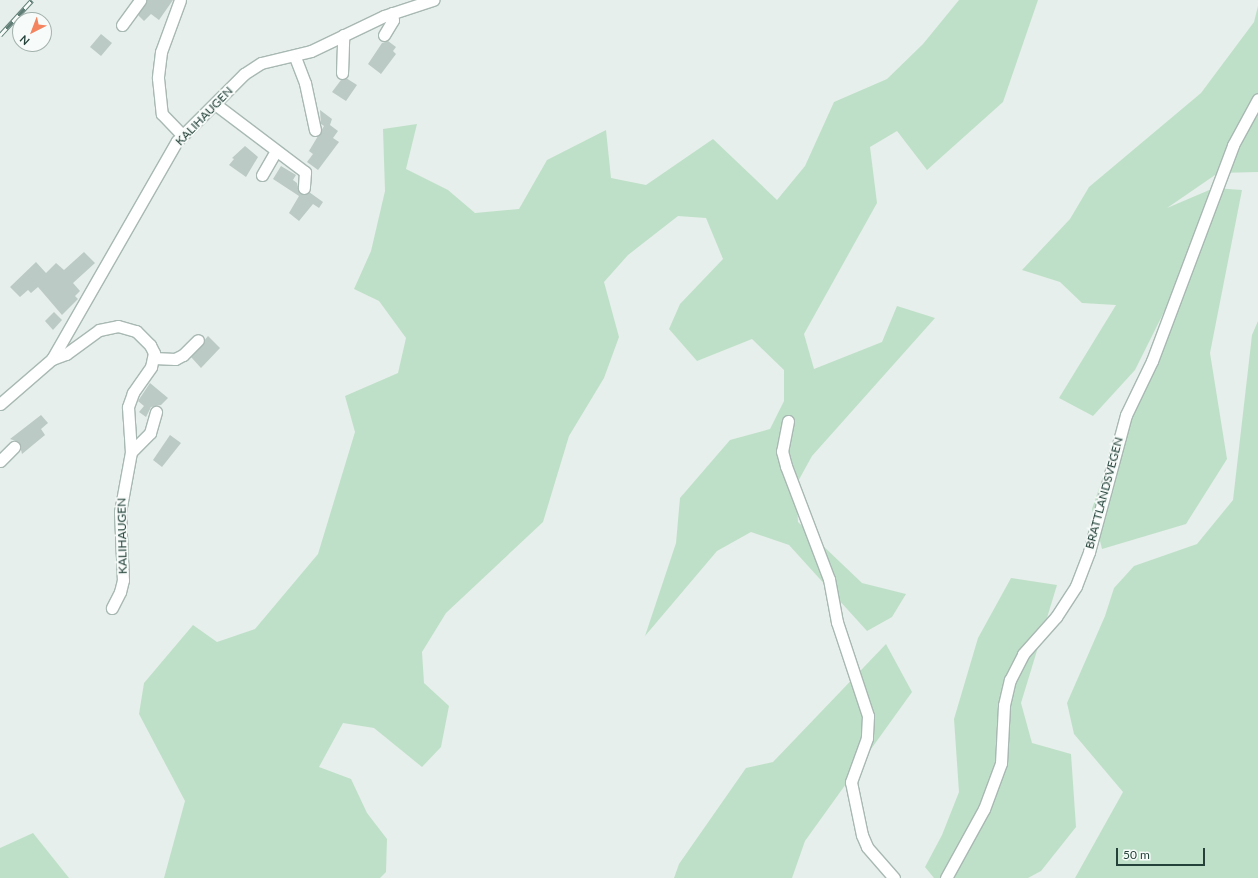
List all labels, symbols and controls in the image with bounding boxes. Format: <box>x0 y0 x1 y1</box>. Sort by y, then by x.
north arrow <box>12 12 52 52</box>
text: N <box>17 33 32 48</box>
street label: KALIHAUGEN <box>172 84 236 148</box>
street label: BRATTLANDSVEGEN <box>1082 435 1126 551</box>
street label: KALIHAUGEN <box>114 498 130 574</box>
scale bar <box>1118 840 1207 866</box>
text: 50 m <box>1123 847 1150 862</box>

